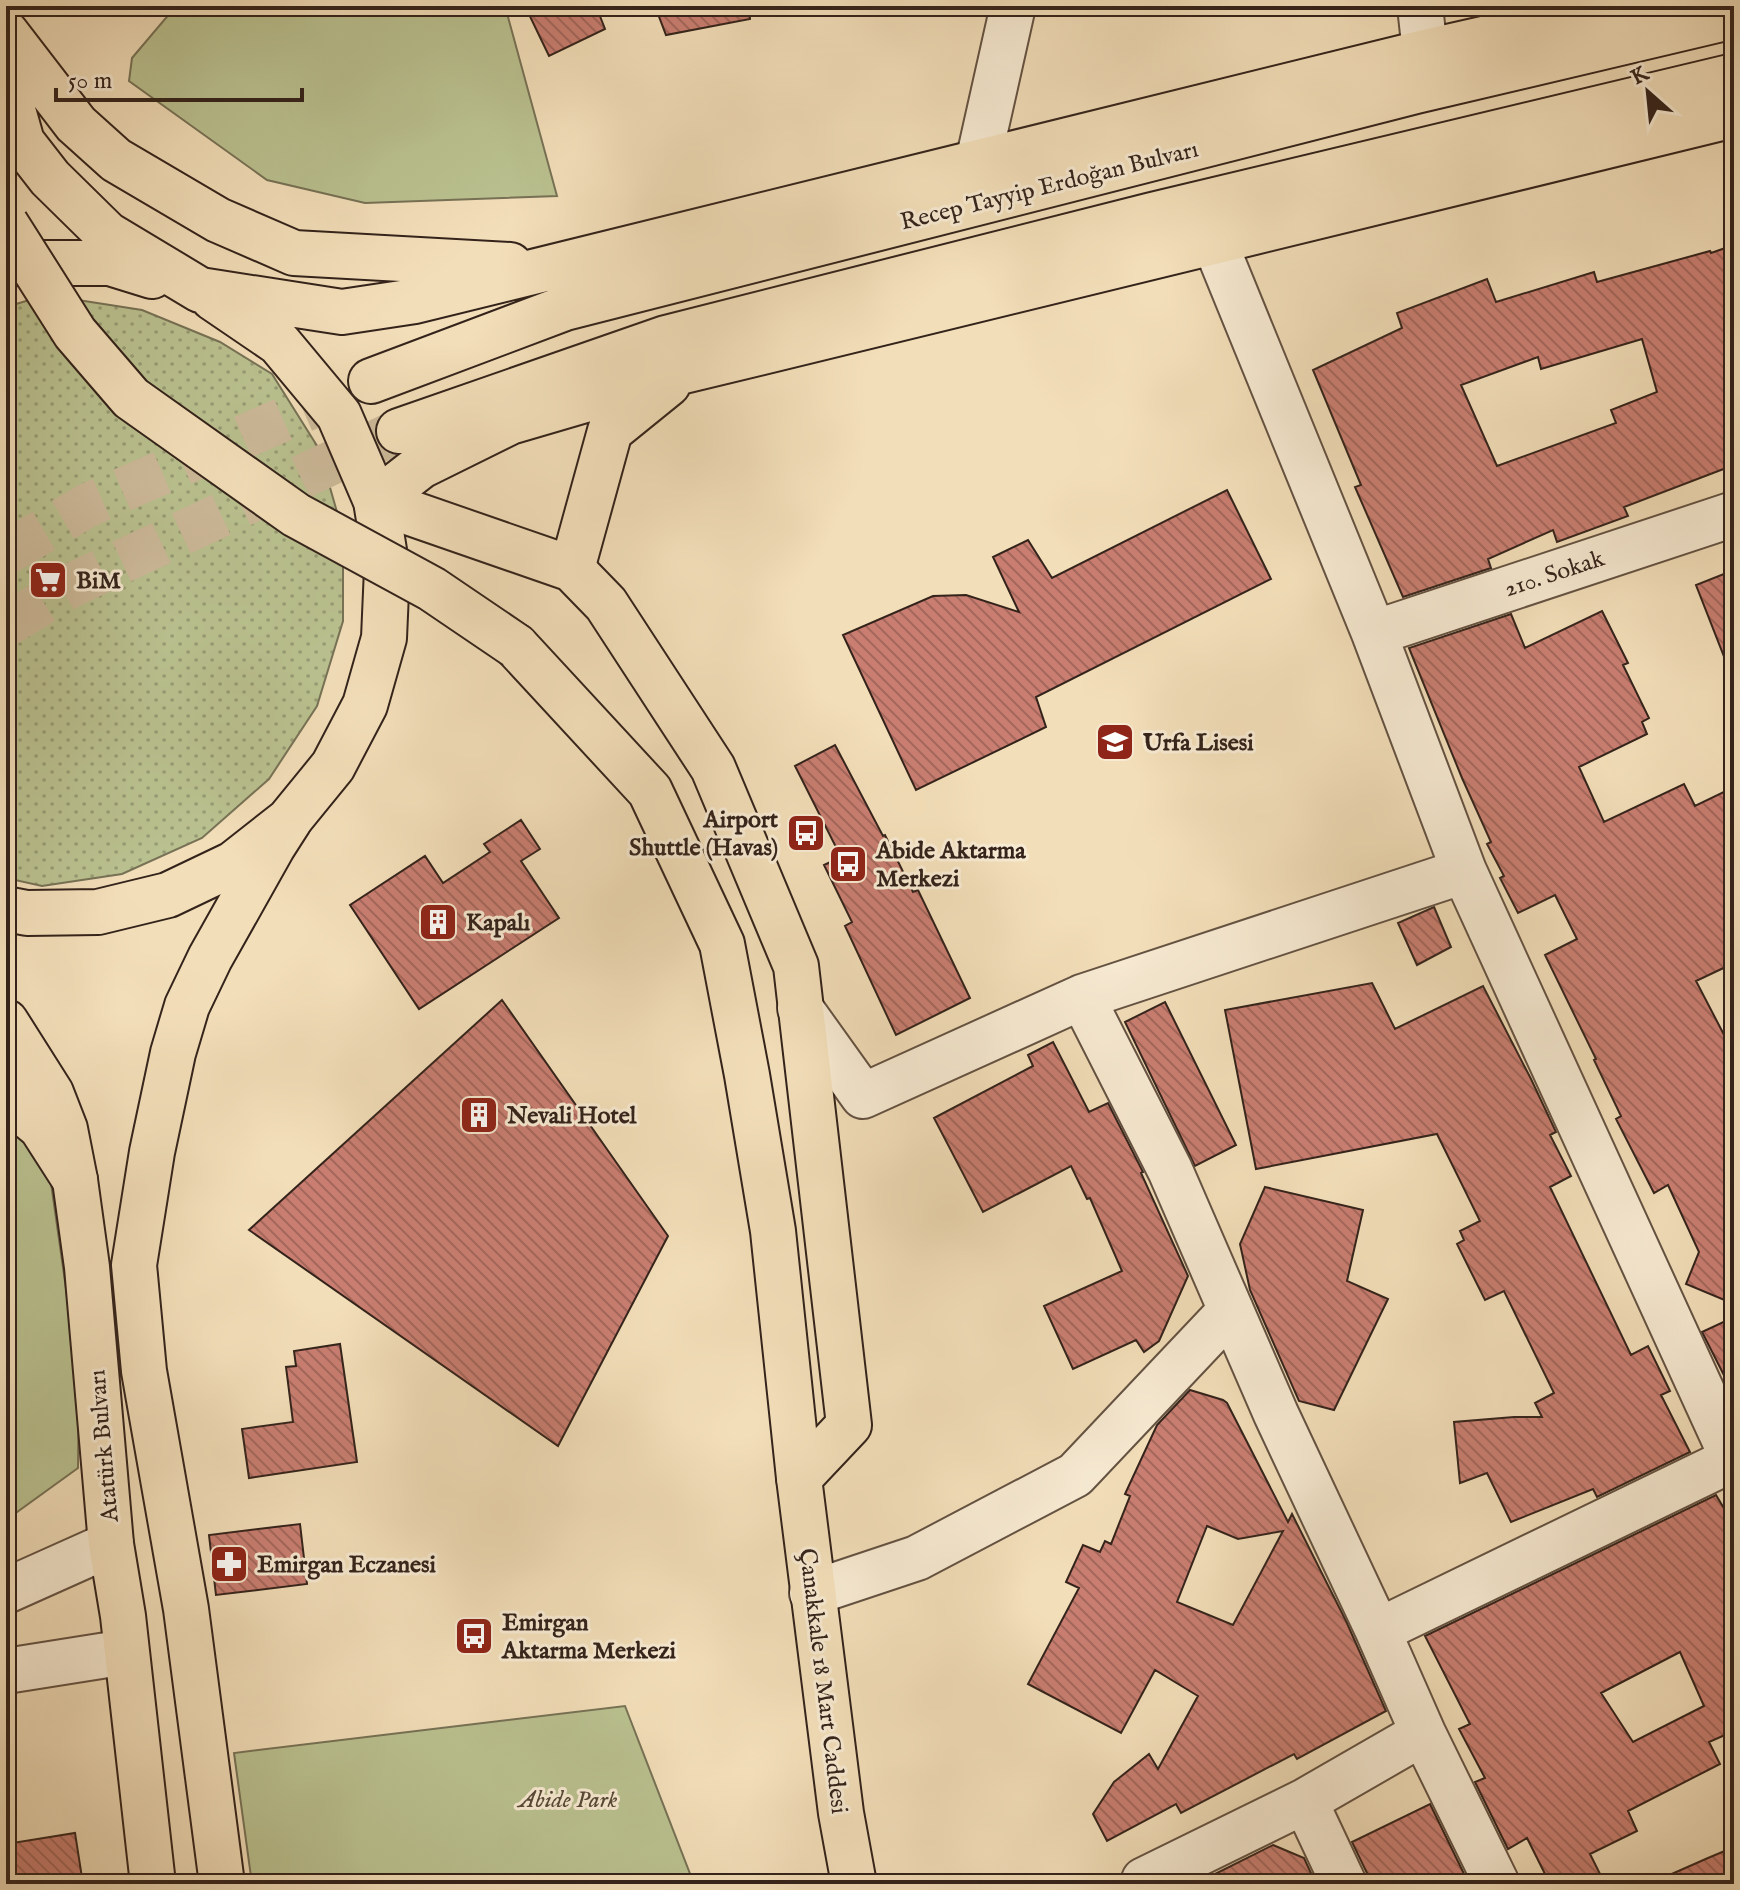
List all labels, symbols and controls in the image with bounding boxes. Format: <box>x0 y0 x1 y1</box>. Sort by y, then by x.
scale bar <box>56 52 302 102</box>
north arrow <box>1608 52 1688 132</box>
text: K <box>1626 59 1654 92</box>
text: 50 m <box>68 66 112 97</box>
street label: Recep Tayyip Erdoğan Bulvarı <box>897 134 1202 239</box>
street label: 210. Sokak <box>1500 544 1609 605</box>
supermarket icon: BiM <box>27 559 69 601</box>
place label: BiM <box>76 566 121 597</box>
school or university icon: Urfa Lisesi <box>1094 721 1136 763</box>
place label: Urfa Lisesi <box>1142 728 1254 759</box>
place label: Airport Shuttle (Havas) <box>629 805 779 864</box>
bus stop icon: Airport Shuttle (Havas) <box>785 812 827 854</box>
place label: Abide Aktarma Merkezi <box>875 836 1026 895</box>
bus stop icon: Abide Aktarma Merkezi <box>827 843 869 885</box>
building icon: Kapalı <box>417 901 459 943</box>
place label: Kapalı <box>466 908 531 939</box>
building icon: Nevali Hotel <box>458 1094 500 1136</box>
place label: Nevali Hotel <box>506 1101 637 1132</box>
street label: Atatürk Bulvarı <box>82 1368 127 1524</box>
pharmacy icon: Emirgan Eczanesi <box>208 1543 250 1585</box>
street label: Çanakkale 18 Mart Caddesi <box>791 1547 854 1816</box>
place label: Emirgan Eczanesi <box>257 1550 436 1581</box>
place label: Emirgan Aktarma Merkezi <box>501 1608 677 1667</box>
bus stop icon: Emirgan Aktarma Merkezi <box>453 1615 495 1657</box>
park label: Abide Park <box>516 1785 618 1816</box>

